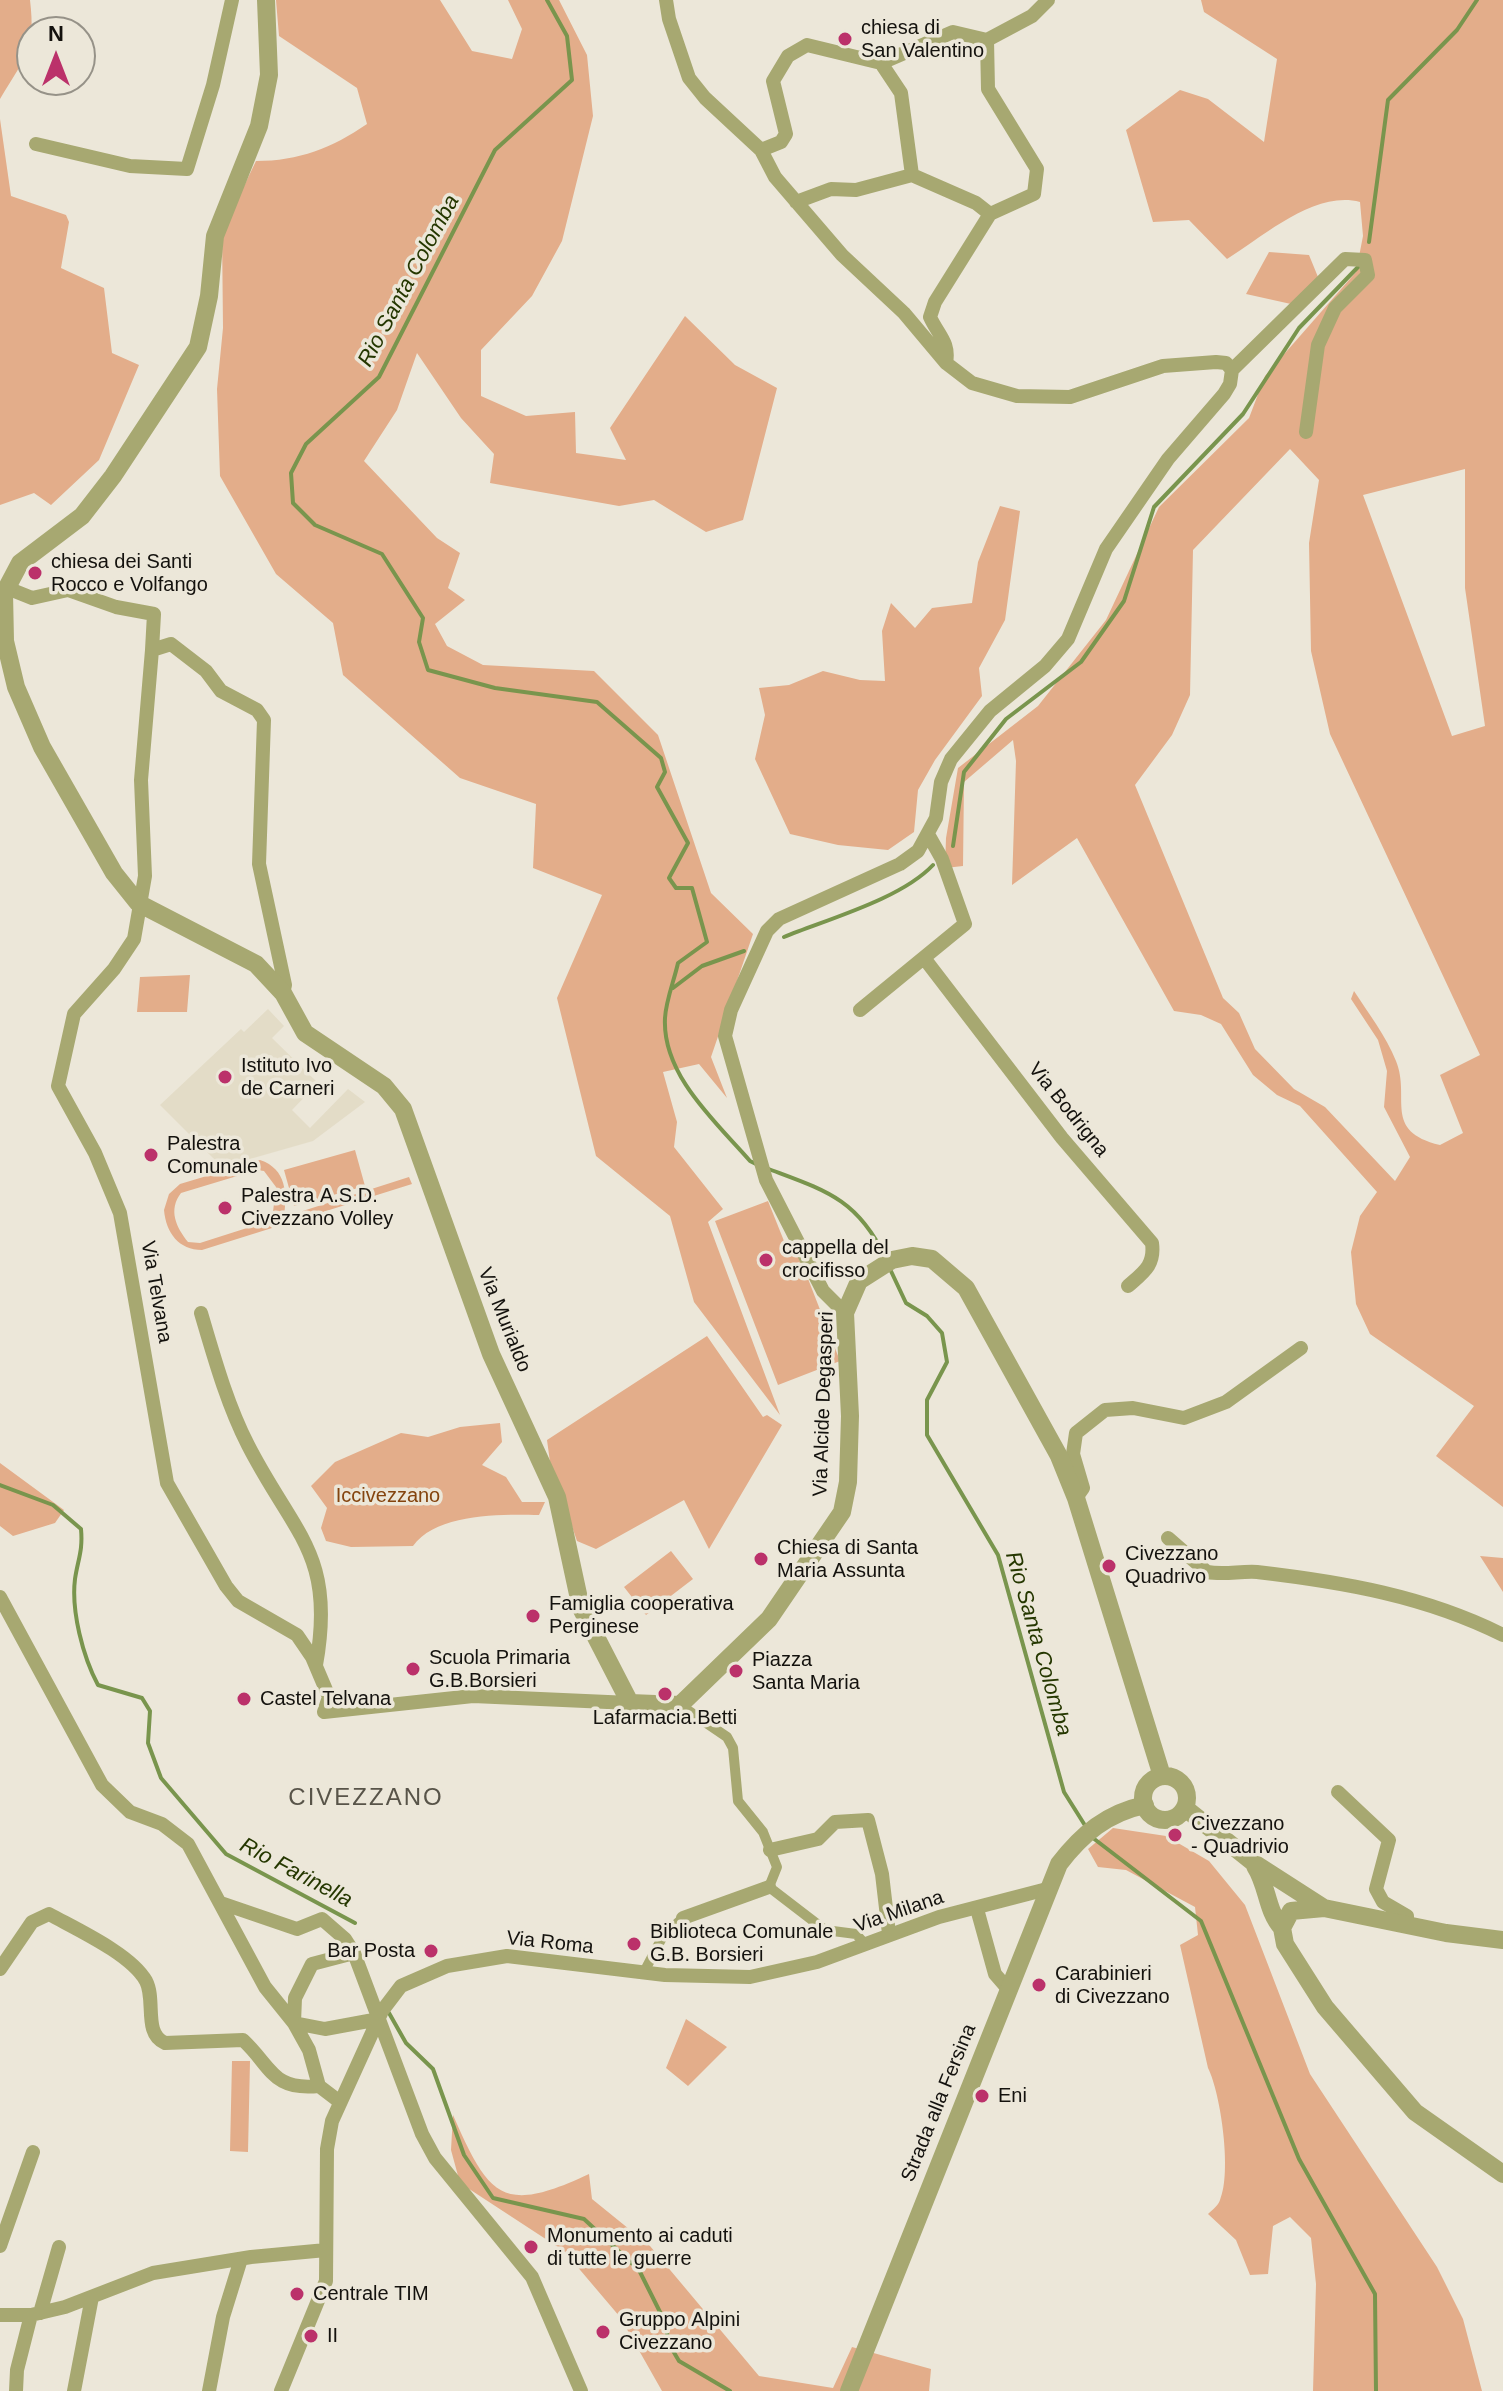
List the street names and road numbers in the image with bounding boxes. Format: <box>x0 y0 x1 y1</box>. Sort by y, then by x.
street label: Via Bodrigna <box>1023 1058 1113 1162</box>
street label: Via Telvana <box>135 1239 177 1345</box>
street label: Via Murialdo <box>472 1264 536 1376</box>
street label: Via Alcide Degasperi <box>809 1311 839 1497</box>
street label: Via Milana <box>851 1886 947 1938</box>
street label: Via Roma <box>505 1926 595 1960</box>
street label: Strada alla Fersina <box>896 2021 982 2185</box>

